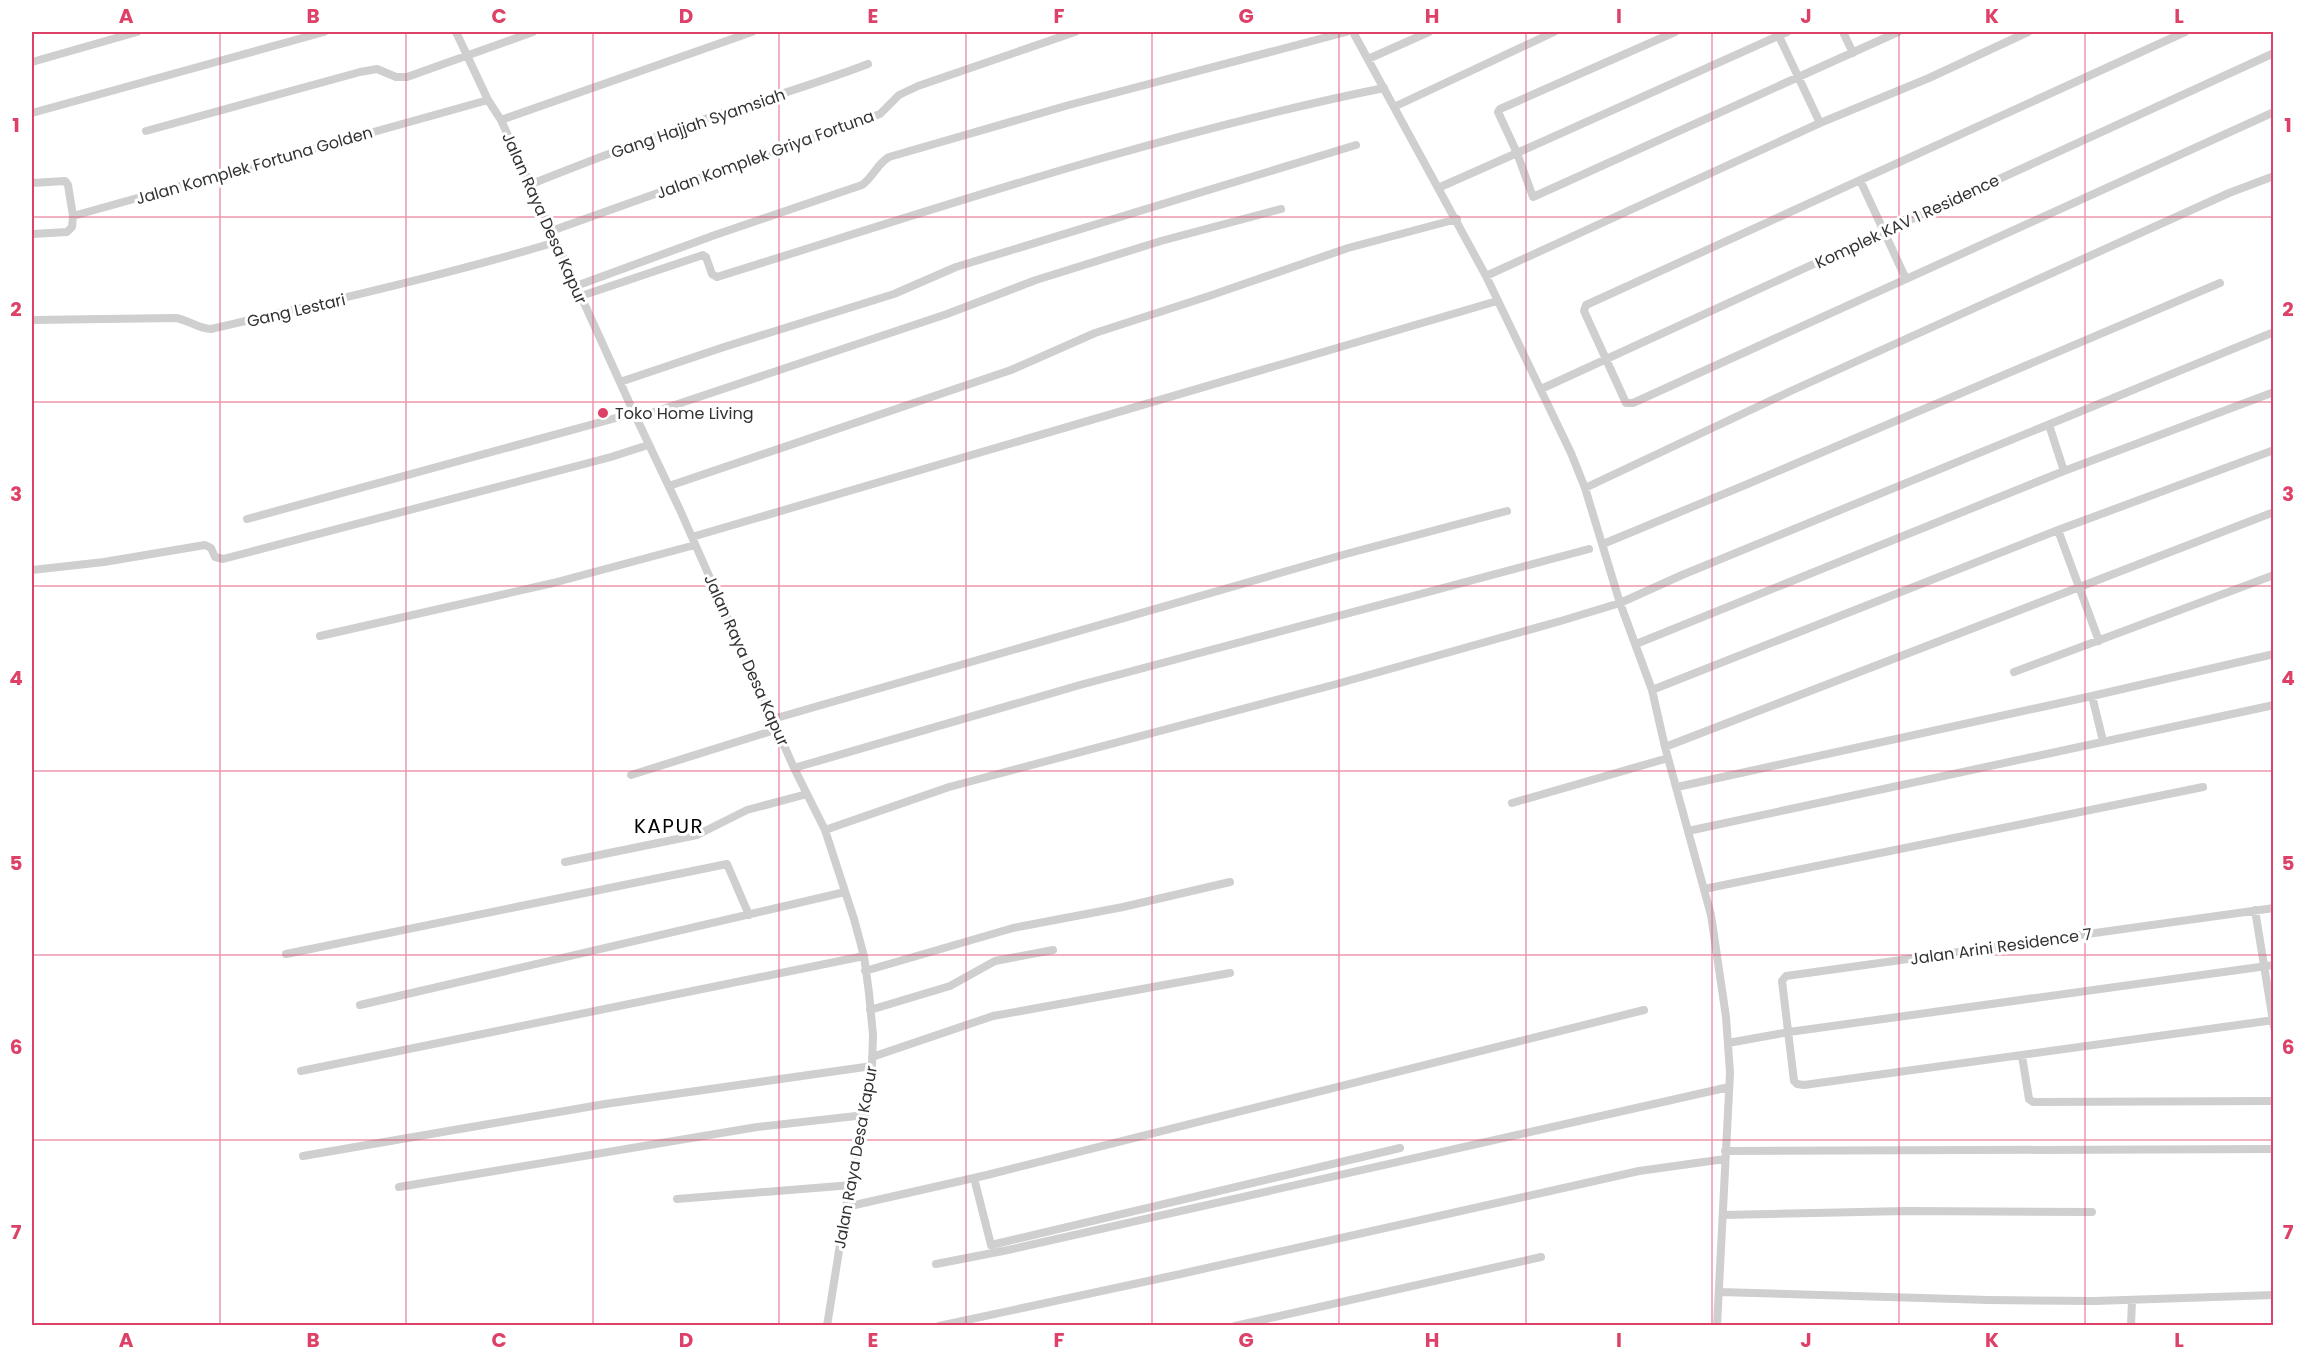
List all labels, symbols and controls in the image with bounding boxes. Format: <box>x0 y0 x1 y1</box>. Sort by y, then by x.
text: A <box>119 2 134 30</box>
text: B <box>306 2 320 30</box>
text: C <box>491 2 507 30</box>
text: D <box>679 2 693 30</box>
text: E <box>868 2 878 30</box>
text: F <box>1054 2 1065 30</box>
text: G <box>1238 2 1254 30</box>
text: H <box>1425 2 1439 30</box>
text: I <box>1616 2 1622 30</box>
text: J <box>1800 2 1812 30</box>
text: K <box>1985 2 1999 30</box>
text: L <box>2174 2 2184 30</box>
street label: Gang Hajjah Syamsiah <box>608 83 788 164</box>
street label: Jalan Komplek Griya Fortuna <box>653 104 877 205</box>
text: 1 <box>12 111 20 139</box>
text: 1 <box>2284 111 2292 139</box>
street label: Jalan Komplek Fortuna Golden <box>133 121 375 210</box>
street label: Jalan Raya Desa Kapur <box>496 129 593 308</box>
street label: Komplek KAV 1 Residence <box>1811 169 2003 274</box>
street label: Gang Lestari <box>245 288 348 333</box>
text: 2 <box>10 295 22 323</box>
text: 2 <box>2282 295 2294 323</box>
place label: Toko Home Living <box>615 402 753 425</box>
marker: Toko Home Living <box>596 406 610 420</box>
text: 3 <box>10 480 22 508</box>
text: 3 <box>2282 480 2294 508</box>
street label: Jalan Raya Desa Kapur <box>698 571 795 750</box>
text: 4 <box>9 664 23 692</box>
text: 4 <box>2281 664 2295 692</box>
district label: KAPUR <box>634 812 704 840</box>
text: 5 <box>10 849 23 877</box>
text: 5 <box>2282 849 2295 877</box>
street label: Jalan Arini Residence 7 <box>1909 922 2094 971</box>
text: 6 <box>10 1033 22 1061</box>
text: 6 <box>2282 1033 2294 1061</box>
street label: Jalan Raya Desa Kapur <box>828 1064 883 1250</box>
text: 7 <box>11 1218 22 1246</box>
text: 7 <box>2283 1218 2294 1246</box>
text: A <box>119 1326 134 1354</box>
text: B <box>306 1326 320 1354</box>
text: C <box>491 1326 507 1354</box>
text: D <box>679 1326 693 1354</box>
text: E <box>868 1326 878 1354</box>
text: F <box>1054 1326 1065 1354</box>
text: G <box>1238 1326 1254 1354</box>
text: H <box>1425 1326 1439 1354</box>
text: I <box>1616 1326 1622 1354</box>
text: J <box>1800 1326 1812 1354</box>
text: K <box>1985 1326 1999 1354</box>
text: L <box>2174 1326 2184 1354</box>

